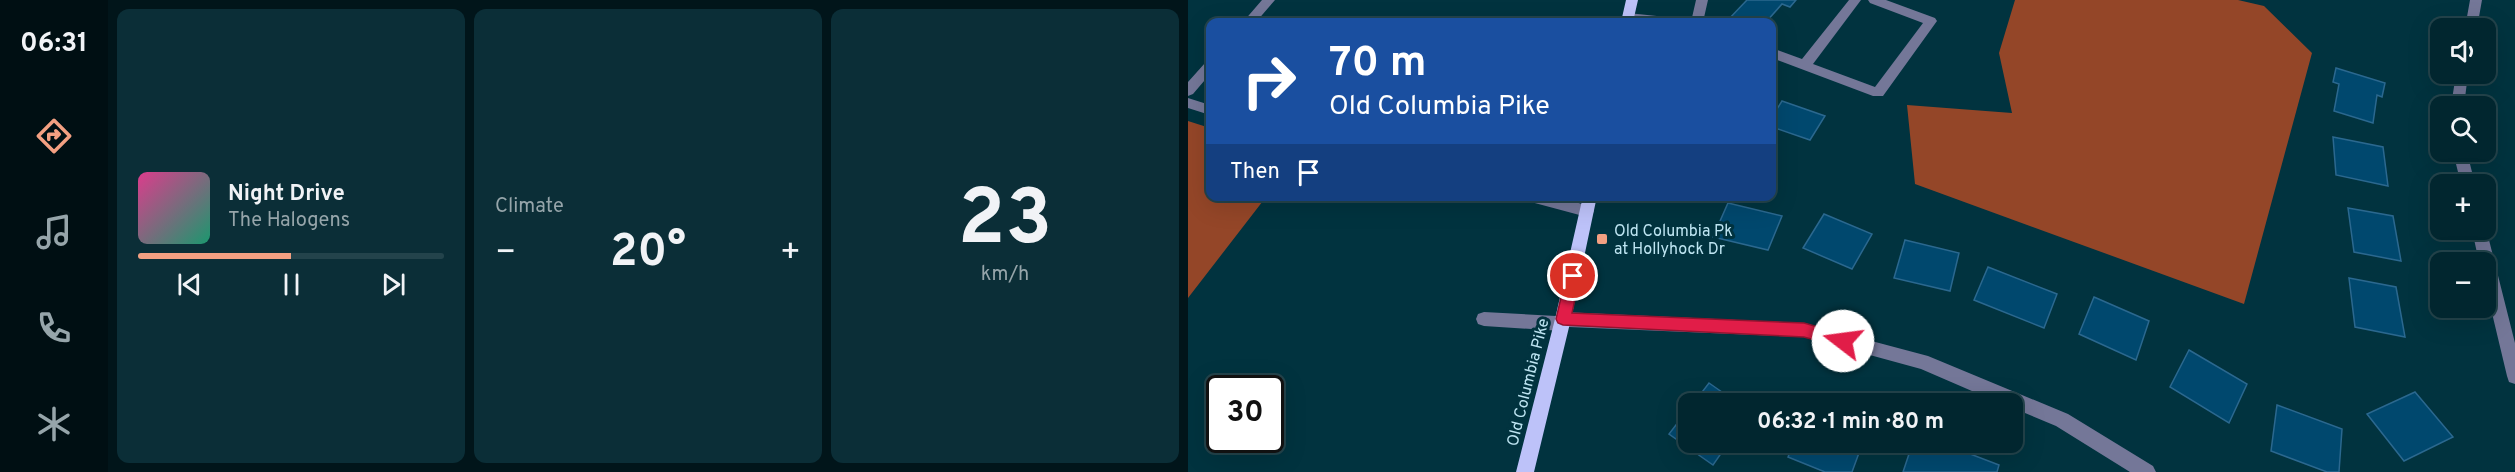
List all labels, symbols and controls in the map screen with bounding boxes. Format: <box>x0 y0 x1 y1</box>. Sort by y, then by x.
map controls <box>2430 18 2496 318</box>
button: sound <box>2430 18 2496 84</box>
text: 06:31 <box>20 27 88 61</box>
text: 70 m <box>1329 38 1427 91</box>
icon: right <box>1230 42 1308 120</box>
text: Old Columbia Pike <box>1329 90 1550 124</box>
button: search <box>2430 96 2496 162</box>
icon: directions <box>33 115 75 157</box>
icon: arrive <box>1292 156 1325 189</box>
text: Then <box>1230 159 1280 186</box>
text: 23 <box>958 173 1052 272</box>
button: + <box>2430 174 2496 240</box>
text: Night Drive <box>228 181 345 208</box>
text: Climate <box>495 194 564 220</box>
text: The Halogens <box>228 208 350 234</box>
icon: music <box>33 211 75 253</box>
place label: Old Columbia Pk at Hollyhock Dr <box>1614 222 1733 260</box>
text: 20° <box>610 225 686 282</box>
marker: Old Columbia Pk at Hollyhock Dr <box>1595 232 1609 246</box>
text: − <box>495 233 516 275</box>
text: + <box>780 233 801 275</box>
pin <box>1547 250 1598 301</box>
button: − <box>2430 252 2496 318</box>
icon: arrive <box>1556 259 1589 292</box>
text: km/h <box>981 262 1029 288</box>
icon: previous <box>173 268 206 301</box>
icon: pause <box>275 268 308 301</box>
icon: next <box>377 268 410 301</box>
icon: phone <box>33 307 75 349</box>
position arrow <box>1811 309 1875 373</box>
street label: Old Columbia Pike <box>1503 317 1554 448</box>
speed limit sign: 30 <box>1206 375 1284 453</box>
icon: climate <box>33 403 75 445</box>
text: 06:32 · 1 min · 80 m <box>1757 409 1944 436</box>

